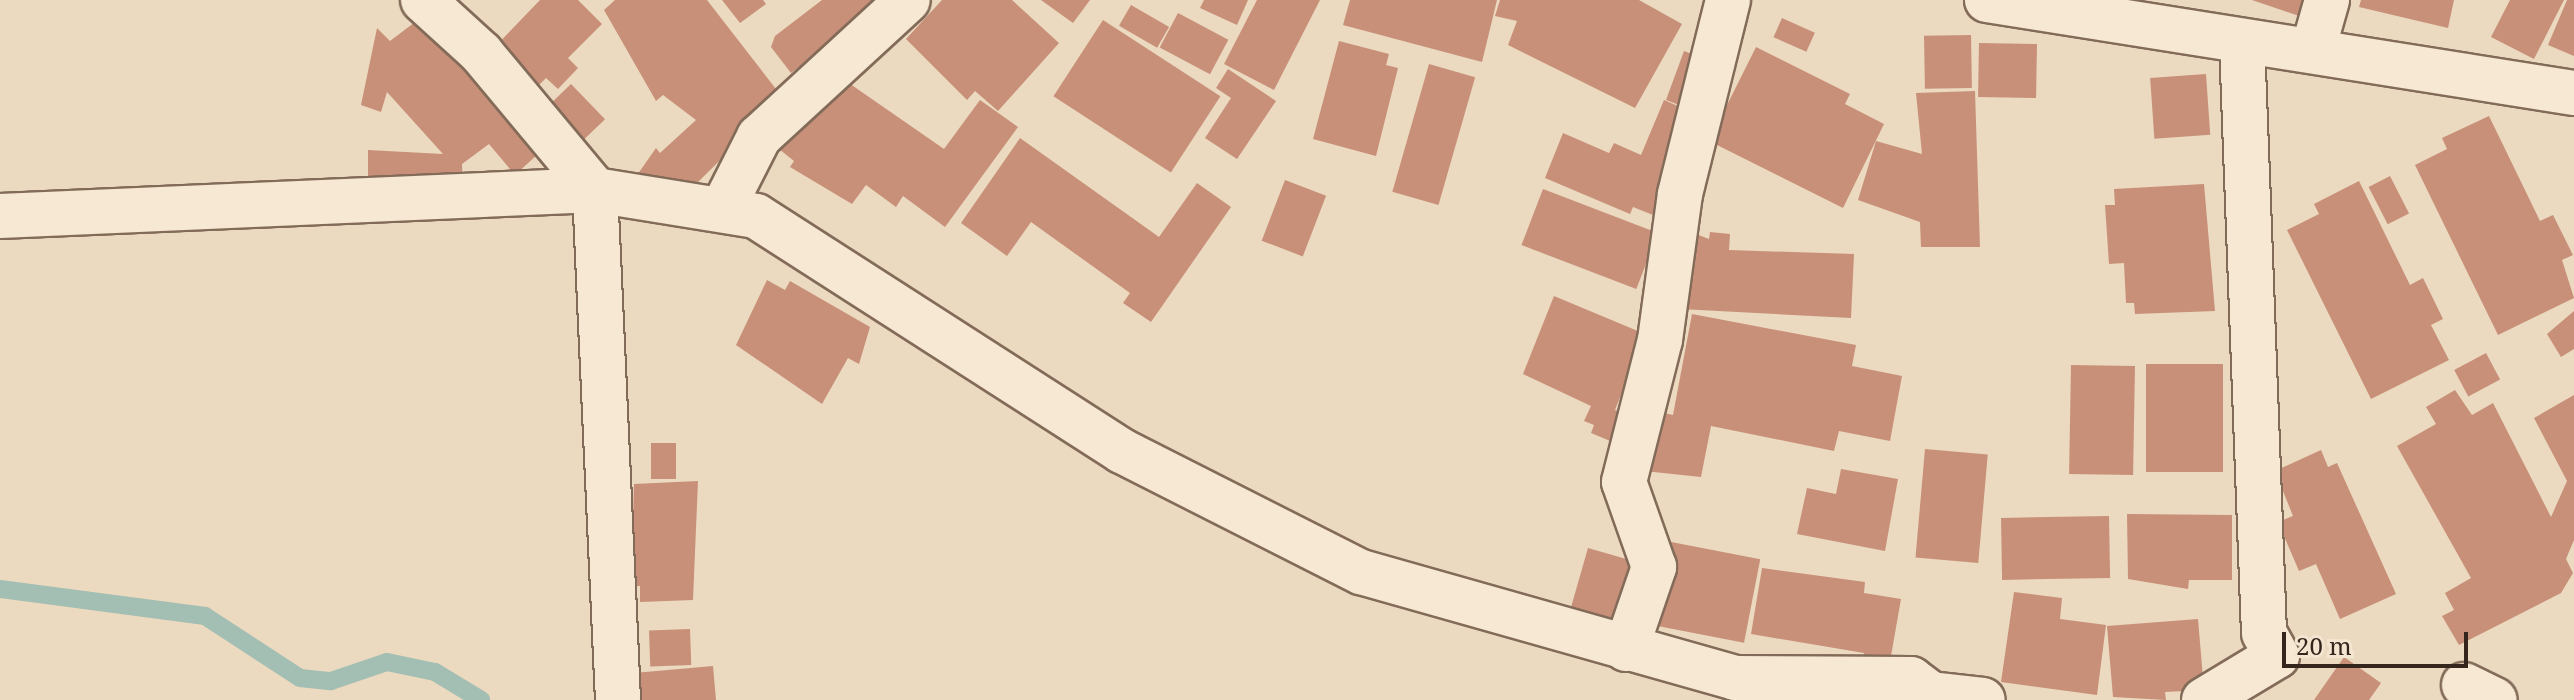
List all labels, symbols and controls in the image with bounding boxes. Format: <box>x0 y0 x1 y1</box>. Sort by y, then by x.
scale bar <box>2286 616 2472 666</box>
text: 20 m <box>2296 629 2352 662</box>

